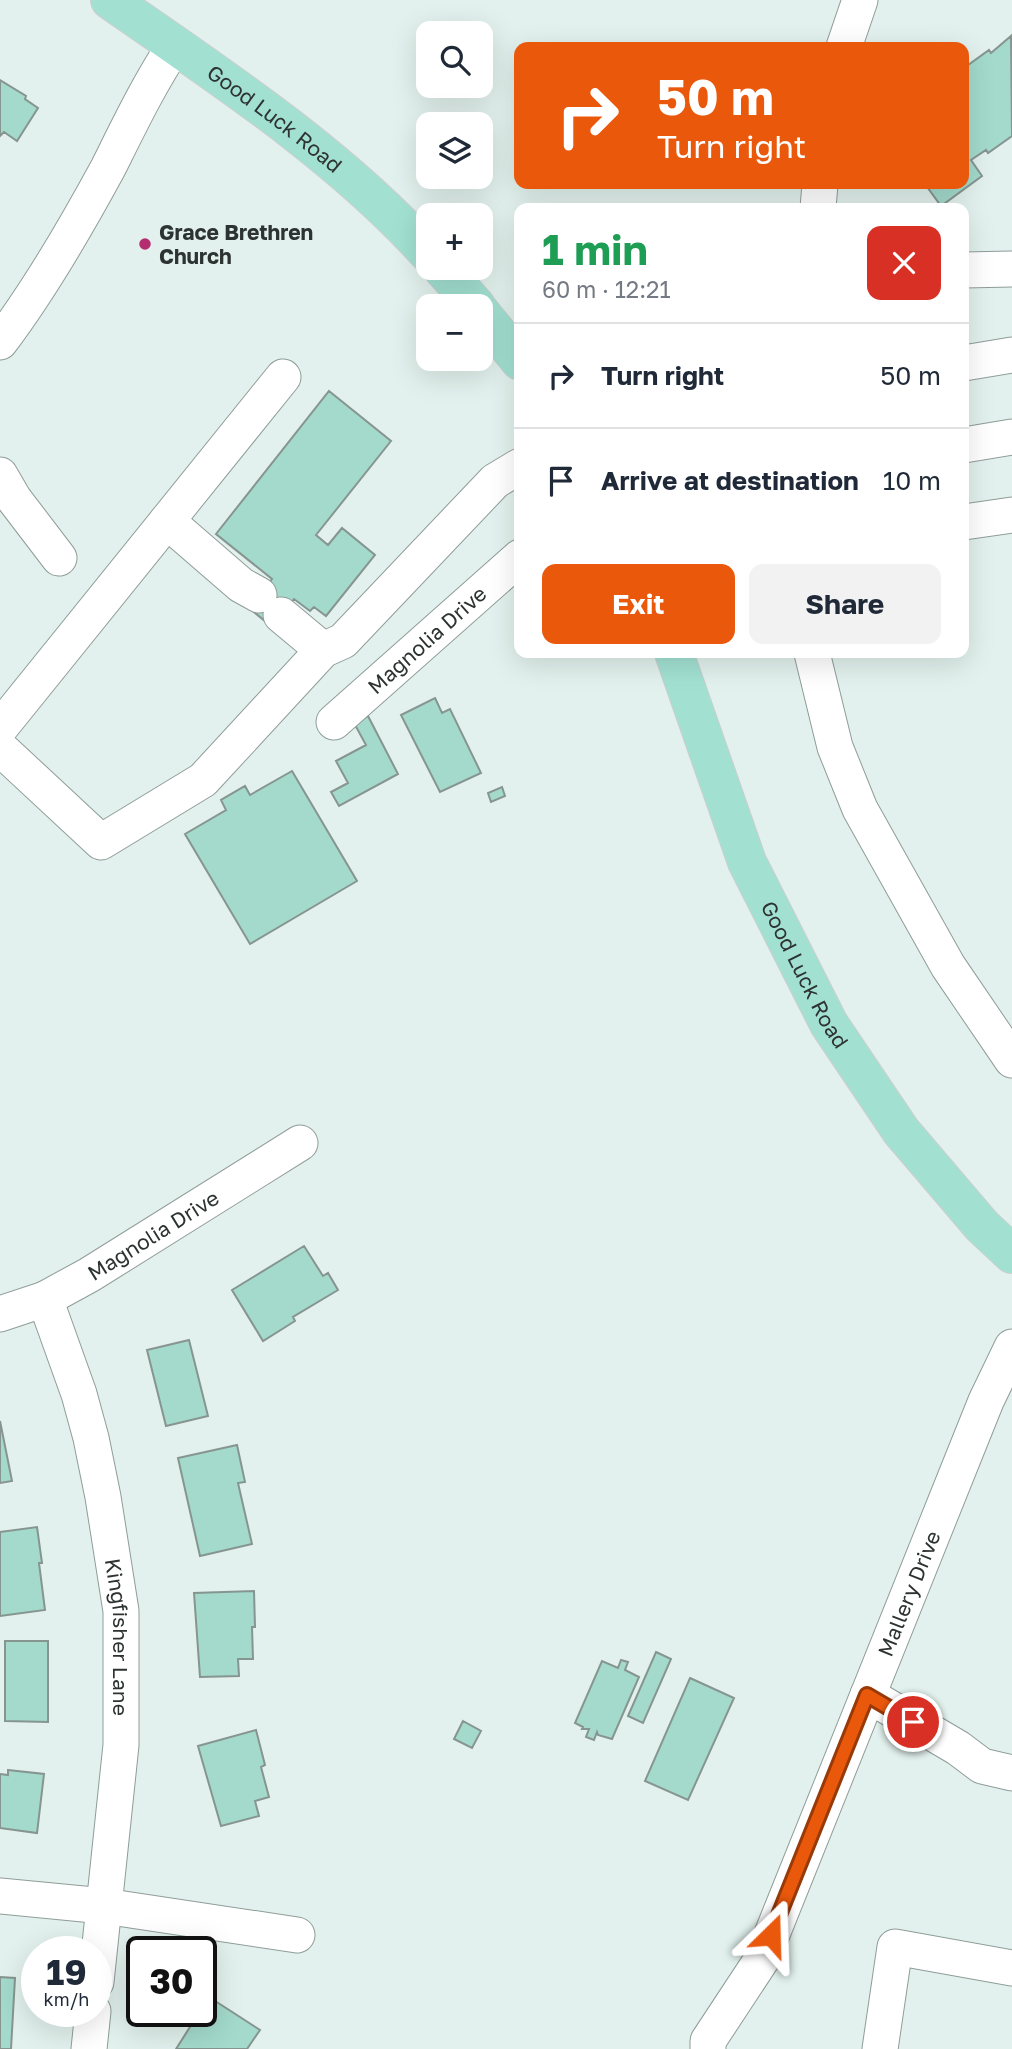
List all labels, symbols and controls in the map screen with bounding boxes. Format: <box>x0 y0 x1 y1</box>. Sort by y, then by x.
map controls <box>416 21 493 371</box>
button: search <box>416 21 493 98</box>
street label: Good Luck Road <box>202 59 348 178</box>
text: 50 m <box>657 67 774 126</box>
icon: right <box>542 70 633 161</box>
button: layers <box>416 112 493 189</box>
text: Turn right <box>657 127 806 165</box>
button: + <box>416 203 493 280</box>
place label: Grace Brethren Church <box>159 219 313 269</box>
text: 1 min <box>542 224 648 274</box>
button: close <box>867 226 941 300</box>
marker: Grace Brethren Church <box>137 236 153 252</box>
text: 60 m · 12:21 <box>542 275 671 303</box>
button: − <box>416 294 493 371</box>
icon: right <box>542 357 580 395</box>
text: Turn right <box>601 360 724 391</box>
text: 50 m <box>880 360 941 391</box>
icon: arrive <box>542 462 580 500</box>
text: Arrive at destination <box>601 465 859 496</box>
text: 10 m <box>883 465 941 496</box>
button: Exit <box>542 564 735 644</box>
button: Share <box>749 564 941 644</box>
street label: Magnolia Drive <box>362 580 491 699</box>
street label: Good Luck Road <box>756 897 854 1053</box>
street label: Magnolia Drive <box>82 1184 223 1286</box>
street label: Mallery Drive <box>872 1527 946 1660</box>
street label: Kingfisher Lane <box>100 1556 134 1716</box>
pin <box>883 1692 943 1752</box>
icon: arrive <box>894 1703 932 1741</box>
position arrow <box>734 1898 808 1972</box>
speed limit sign: 30 <box>126 1936 217 2027</box>
text: 19 <box>46 1951 87 1993</box>
text: km/h <box>44 1988 89 2010</box>

